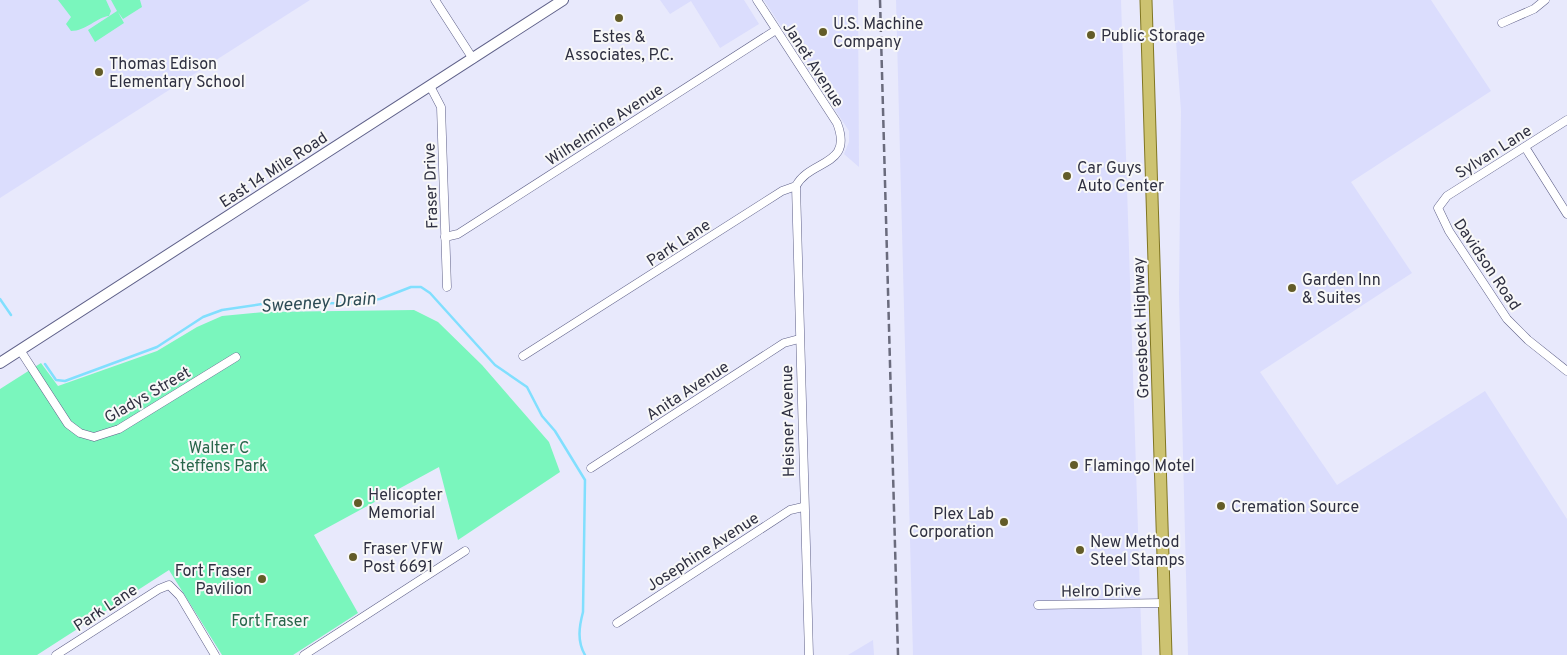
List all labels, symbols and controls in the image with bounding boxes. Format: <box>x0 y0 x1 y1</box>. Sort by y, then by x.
marker: Estes & Associates, P.C. <box>613 12 625 24</box>
place label: U.S. Machine Company <box>833 15 923 53</box>
street label: Janet Avenue <box>777 19 847 112</box>
marker: U.S. Machine Company <box>817 26 829 38</box>
place label: Public Storage <box>1101 27 1205 47</box>
place label: Estes & Associates, P.C. <box>564 28 674 66</box>
marker: Public Storage <box>1085 29 1097 41</box>
place label: Thomas Edison Elementary School <box>109 55 245 93</box>
marker: Thomas Edison Elementary School <box>93 66 105 78</box>
street label: Wilhelmine Avenue <box>543 80 667 171</box>
street label: Sylvan Lane <box>1452 121 1536 184</box>
street label: East 14 Mile Road <box>216 128 332 213</box>
street label: Fraser Drive <box>421 143 443 229</box>
place label: Car Guys Auto Center <box>1077 159 1164 197</box>
marker: Car Guys Auto Center <box>1061 170 1073 182</box>
street label: Davidson Road <box>1448 215 1524 315</box>
street label: Park Lane <box>643 216 715 272</box>
street label: Groesbeck Highway <box>1130 257 1154 399</box>
place label: Garden Inn & Suites <box>1302 271 1381 309</box>
marker: Garden Inn & Suites <box>1286 282 1298 294</box>
water label: Sweeney Drain <box>260 288 377 319</box>
street label: Anita Avenue <box>643 357 733 426</box>
street label: Gladys Street <box>101 363 195 428</box>
street label: Heisner Avenue <box>778 365 800 477</box>
park label: Walter C Steffens Park <box>171 439 267 477</box>
place label: Flamingo Motel <box>1084 457 1195 477</box>
marker: Flamingo Motel <box>1068 459 1080 471</box>
place label: Helicopter Memorial <box>368 486 443 524</box>
marker: Helicopter Memorial <box>352 497 364 509</box>
place label: Cremation Source <box>1231 498 1359 518</box>
marker: Cremation Source <box>1215 500 1227 512</box>
place label: Plex Lab Corporation <box>909 505 994 543</box>
street label: Josephine Avenue <box>643 509 763 597</box>
marker: Plex Lab Corporation <box>998 516 1010 528</box>
place label: New Method Steel Stamps <box>1090 533 1185 571</box>
place label: Fraser VFW Post 6691 <box>363 540 443 578</box>
marker: New Method Steel Stamps <box>1074 544 1086 556</box>
marker: Fraser VFW Post 6691 <box>347 551 359 563</box>
place label: Fort Fraser Pavilion <box>175 562 252 600</box>
marker: Fort Fraser Pavilion <box>256 573 268 585</box>
street label: Park Lane <box>70 581 142 637</box>
street label: Helro Drive <box>1061 581 1141 603</box>
park label: Fort Fraser <box>231 612 309 632</box>

